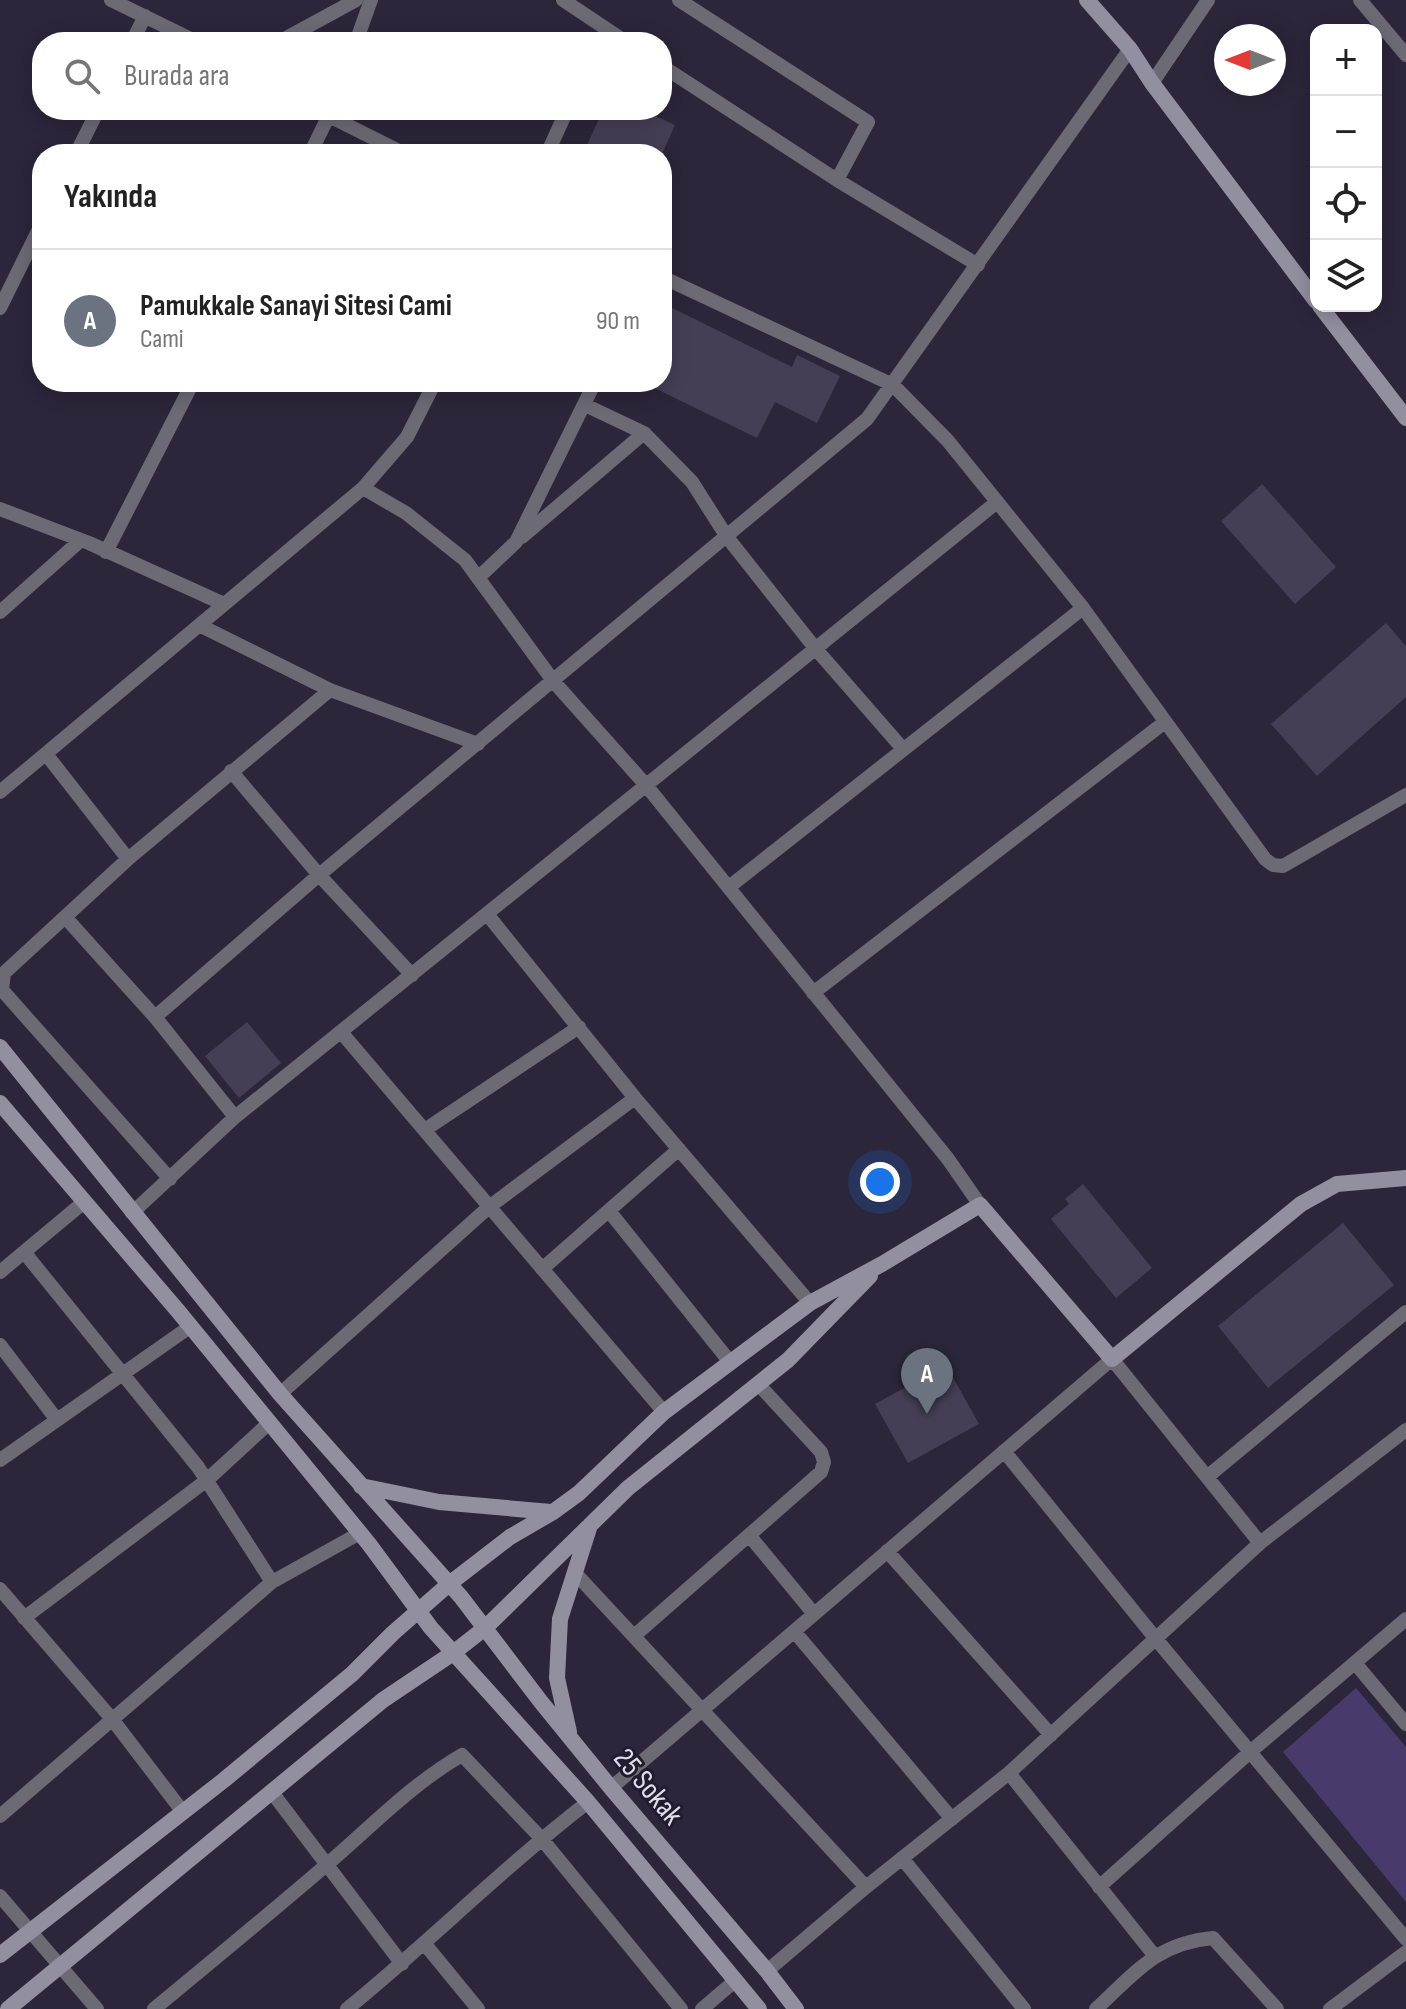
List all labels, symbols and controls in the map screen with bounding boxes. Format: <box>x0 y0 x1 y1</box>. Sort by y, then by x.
north arrow <box>1214 24 1286 96</box>
map controls <box>1310 24 1382 312</box>
button: + <box>1310 24 1382 96</box>
search box <box>32 32 672 120</box>
icon: search <box>60 54 104 98</box>
text: Burada ara <box>124 58 230 94</box>
button: − <box>1310 96 1382 168</box>
button: locate <box>1310 168 1382 240</box>
text: Yakında <box>64 176 157 217</box>
button: layers <box>1310 240 1382 312</box>
text: Pamukkale Sanayi Sitesi Cami <box>140 288 452 324</box>
text: A <box>84 306 96 337</box>
text: 90 m <box>596 306 640 337</box>
text: Cami <box>140 324 184 355</box>
your location <box>860 1162 900 1202</box>
pin: A <box>901 1348 953 1414</box>
street label: 25 Sokak <box>606 1741 691 1833</box>

